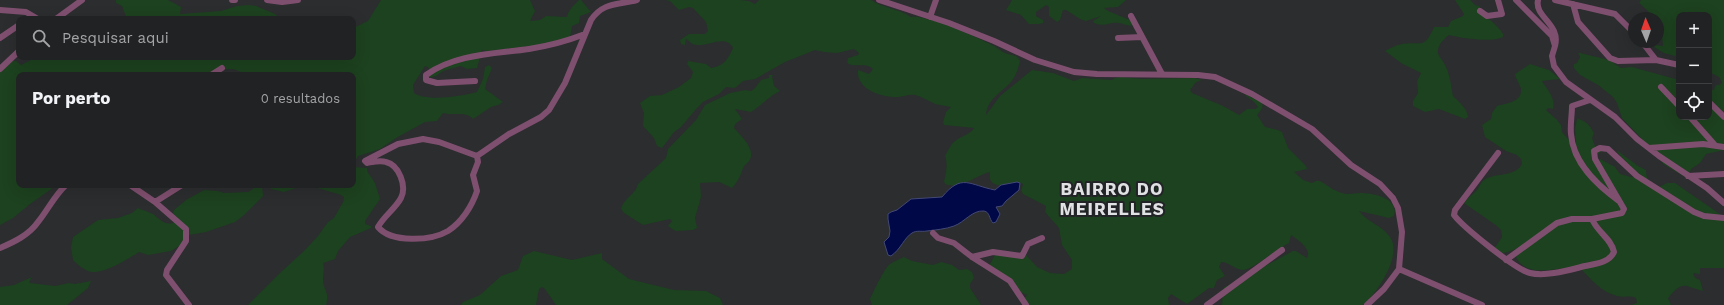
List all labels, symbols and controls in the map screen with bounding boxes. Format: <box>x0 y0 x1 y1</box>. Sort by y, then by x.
north arrow <box>1628 12 1664 48</box>
map controls <box>1676 12 1712 120</box>
button: + <box>1676 12 1712 48</box>
search box <box>16 16 356 60</box>
icon: search <box>30 27 52 49</box>
text: Pesquisar aqui <box>62 29 169 47</box>
button: − <box>1676 48 1712 84</box>
button: locate <box>1676 84 1712 120</box>
text: Por perto <box>32 88 110 108</box>
text: 0 resultados <box>261 91 340 106</box>
district label: BAIRRO DO MEIRELLES <box>1059 179 1165 219</box>

